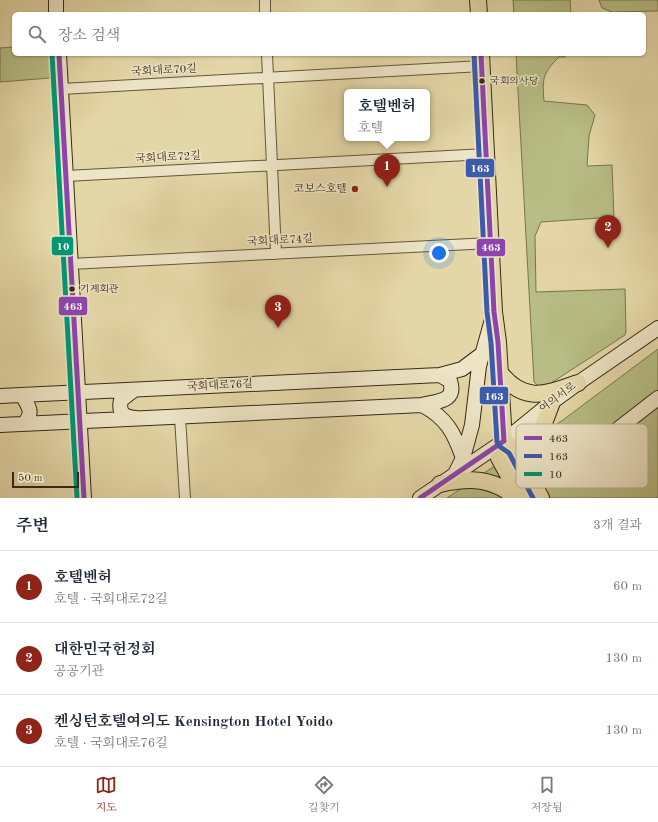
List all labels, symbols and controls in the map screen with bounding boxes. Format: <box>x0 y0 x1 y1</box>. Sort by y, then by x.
search box <box>12 12 646 56</box>
icon: search <box>26 23 48 45</box>
text: 장소 검색 <box>58 29 120 44</box>
street label: 국회대로70길 <box>131 63 197 78</box>
marker: 국회의사당 <box>477 76 487 86</box>
place label: 국회의사당 <box>490 76 539 86</box>
popup <box>344 89 430 141</box>
text: 호텔벤허 <box>358 100 416 115</box>
text: 호텔 <box>358 122 383 135</box>
street label: 국회대로72길 <box>135 150 201 165</box>
pin: 1 <box>374 154 400 187</box>
line badge: 163 <box>465 158 495 178</box>
text: 163 <box>470 164 490 175</box>
place label: 코보스호텔 <box>294 182 347 195</box>
marker: 코보스호텔 <box>350 184 360 194</box>
pin: 2 <box>595 215 621 248</box>
street label: 국회대로74길 <box>247 233 313 248</box>
line badge: 10 <box>51 236 74 256</box>
line badge: 463 <box>476 238 506 257</box>
text: 10 <box>57 242 69 253</box>
your location <box>429 243 449 263</box>
text: 463 <box>481 243 501 254</box>
marker: 기계회관 <box>67 284 77 294</box>
place label: 기계회관 <box>80 284 119 294</box>
pin: 3 <box>265 295 291 328</box>
line badge: 463 <box>58 296 88 316</box>
text: 463 <box>63 302 83 313</box>
street label: 국회대로76길 <box>187 378 253 393</box>
street label: 여의서로 <box>537 380 579 415</box>
line badge: 163 <box>479 386 509 405</box>
text: 163 <box>484 392 504 403</box>
legend <box>516 424 648 488</box>
text: 463 <box>549 434 568 445</box>
text: 163 <box>549 452 568 463</box>
scale bar <box>12 470 79 489</box>
text: 10 <box>549 470 562 481</box>
text: 50 m <box>18 473 43 484</box>
text: 주변 <box>16 518 49 535</box>
text: 3개 결과 <box>593 519 642 532</box>
text: 호텔벤허 <box>54 571 112 586</box>
text: 1 <box>25 580 33 593</box>
text: 60 m <box>613 580 642 593</box>
text: 호텔 · 국회대로72길 <box>54 593 168 606</box>
text: 대한민국헌정회 <box>54 643 155 658</box>
text: 2 <box>25 652 33 665</box>
text: 130 m <box>605 652 642 665</box>
text: 공공기관 <box>54 665 104 678</box>
text: 켄싱턴호텔여의도 Kensington Hotel Yoido <box>54 715 333 730</box>
text: 3 <box>25 724 33 737</box>
text: 130 m <box>605 724 642 737</box>
text: 호텔 · 국회대로76길 <box>54 737 168 750</box>
tab: 지도 <box>95 774 117 816</box>
tab: 길찾기 <box>308 774 340 816</box>
tab: 저장됨 <box>531 774 563 816</box>

